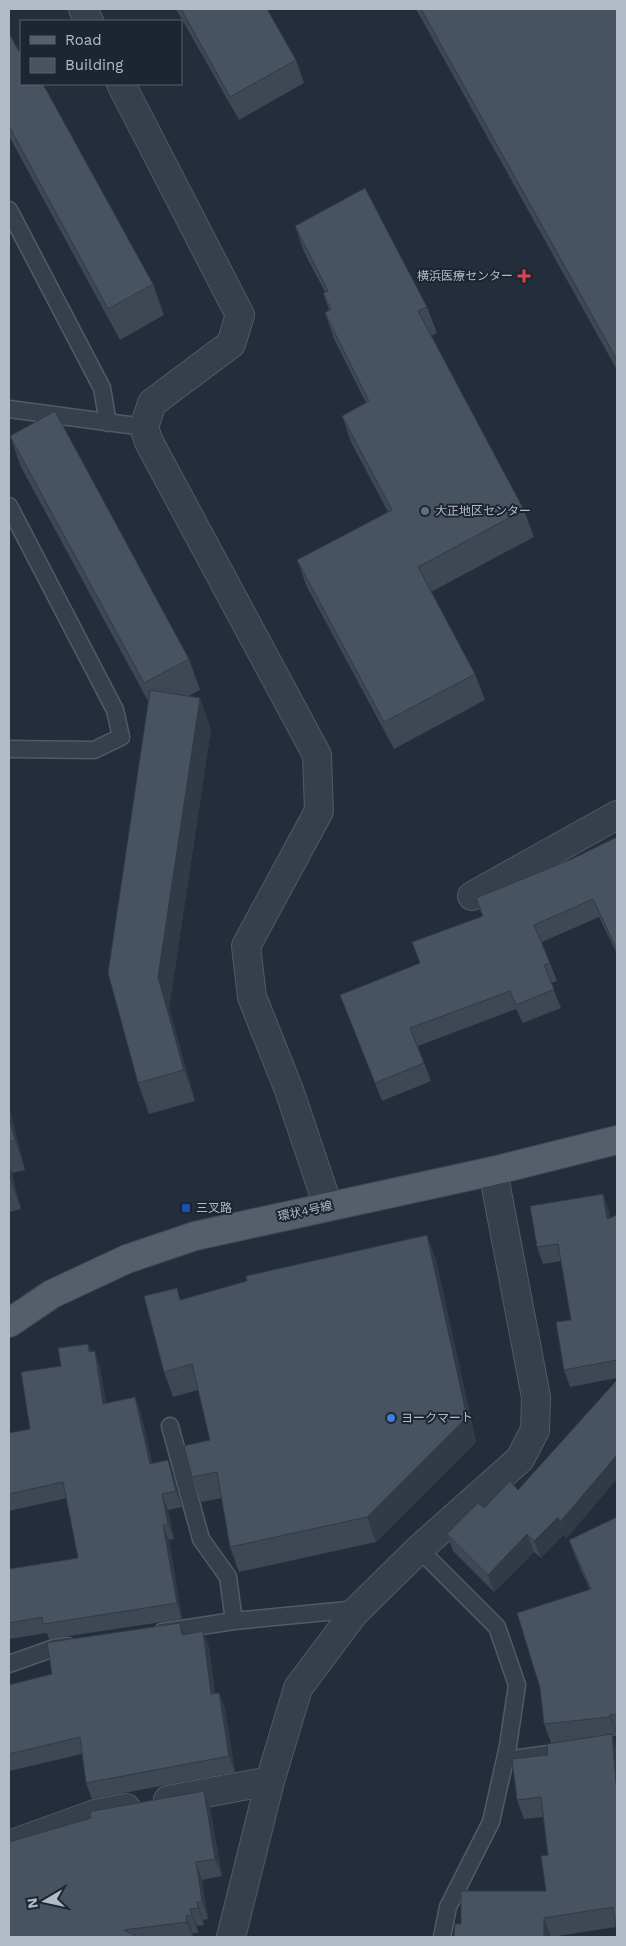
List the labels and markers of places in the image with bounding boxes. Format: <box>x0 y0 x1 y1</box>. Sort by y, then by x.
place label: 横浜医療センター <box>417 269 513 283</box>
marker: 横浜医療センター <box>517 269 531 283</box>
place label: 大正地区センター <box>435 504 531 518</box>
marker: 大正地区センター <box>419 505 431 517</box>
place label: 三叉路 <box>196 1201 232 1215</box>
marker: 三叉路 <box>180 1202 192 1214</box>
place label: ヨークマート <box>401 1411 473 1425</box>
marker: ヨークマート <box>385 1412 397 1424</box>

